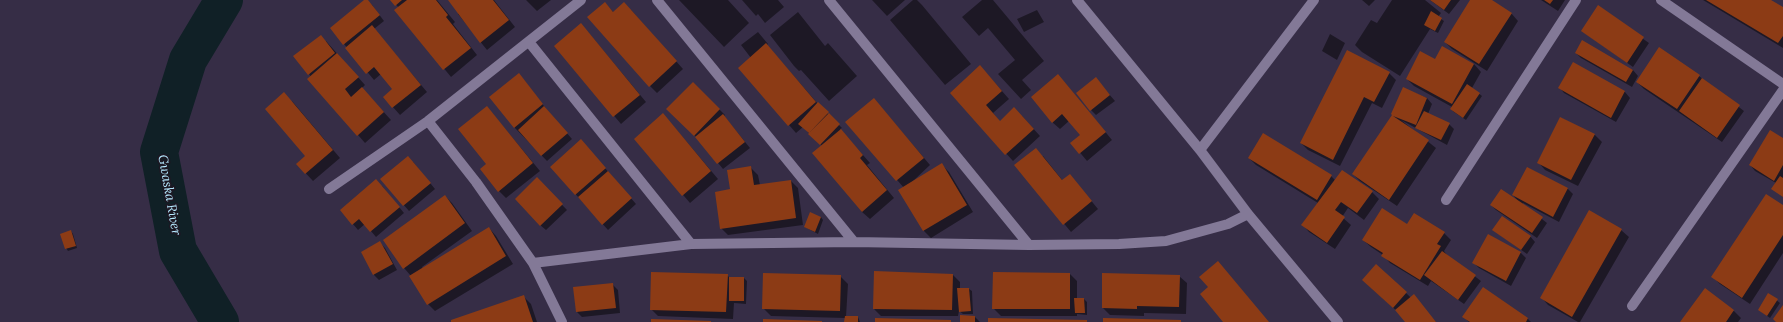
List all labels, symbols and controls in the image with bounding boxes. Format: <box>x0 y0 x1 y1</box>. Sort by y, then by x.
water label: Gwaska River <box>154 154 184 236</box>

